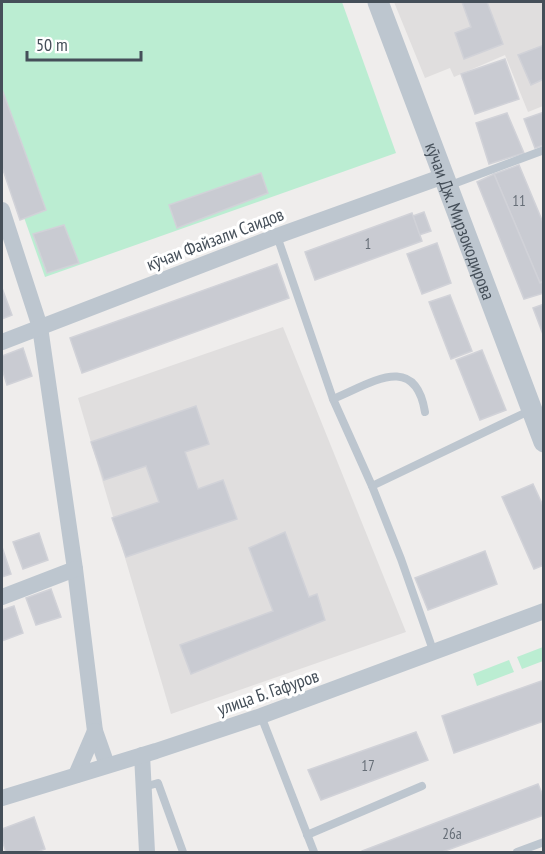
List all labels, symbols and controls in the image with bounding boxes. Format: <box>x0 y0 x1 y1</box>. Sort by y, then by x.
scale bar <box>27 24 141 62</box>
text: 50 m <box>36 33 68 56</box>
street label: кӯчаи Дж. Мирзокодирова <box>420 139 501 303</box>
house number: 11 <box>512 191 526 210</box>
street label: кӯчаи Файзали Саидов <box>143 202 287 276</box>
house number: 1 <box>365 234 371 253</box>
street label: улица Б. Гафуров <box>214 664 322 720</box>
house number: 17 <box>361 756 375 775</box>
house number: 26а <box>442 824 462 843</box>

